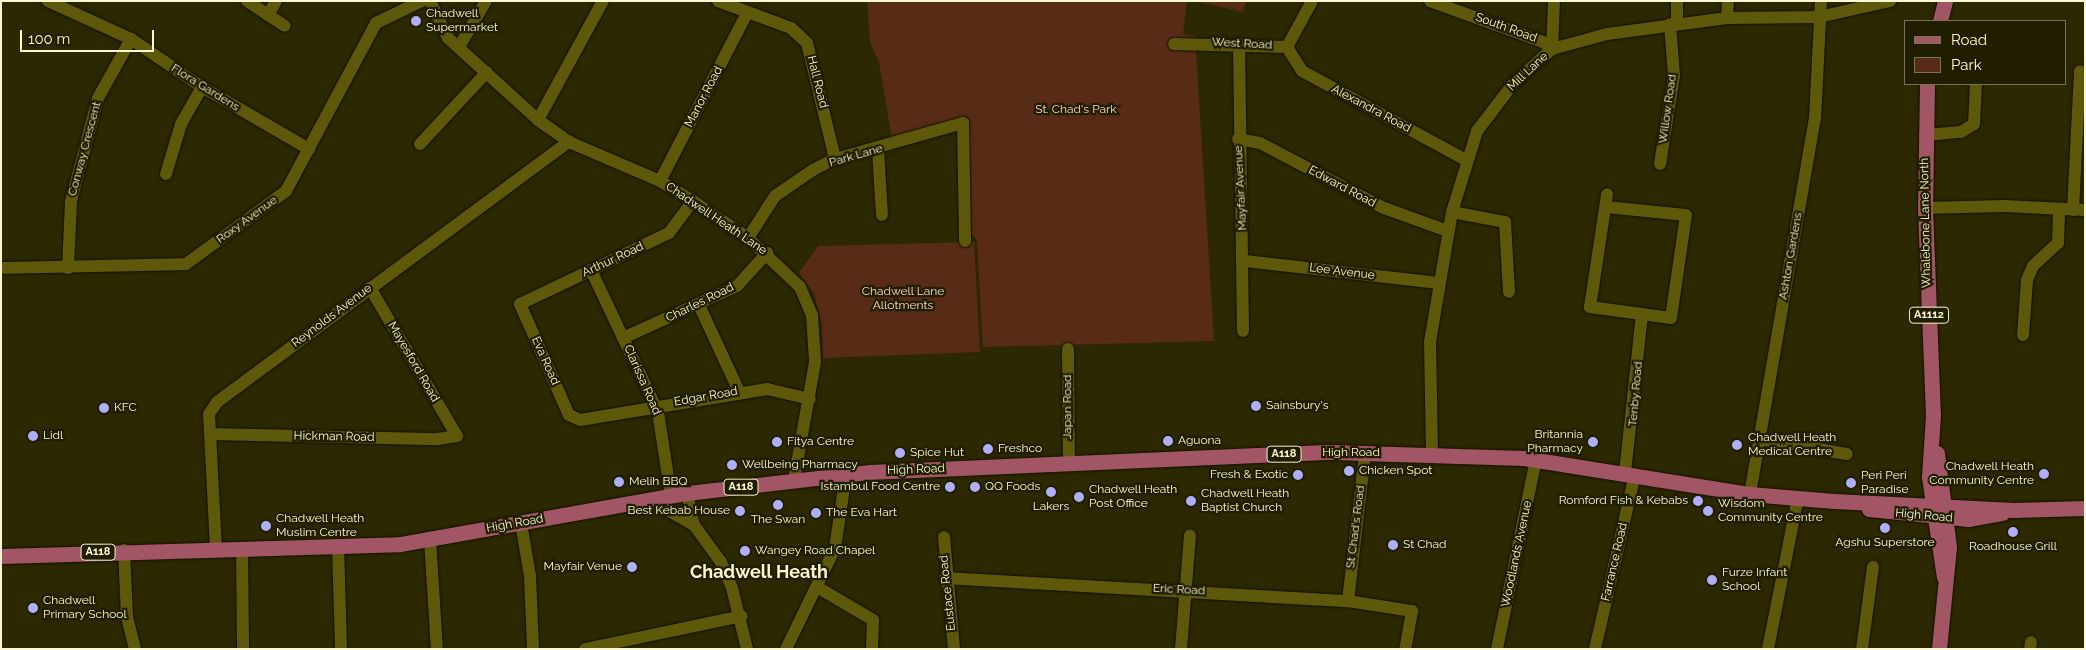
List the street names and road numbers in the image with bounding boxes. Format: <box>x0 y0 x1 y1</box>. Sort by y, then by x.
street label: South Road <box>1473 10 1539 46</box>
street label: West Road <box>1211 35 1273 53</box>
street label: Mill Lane <box>1505 50 1551 94</box>
street label: Hall Road <box>804 54 830 110</box>
street label: Flora Gardens <box>168 61 242 115</box>
street label: Manor Road <box>682 64 726 130</box>
street label: Willow Road <box>1656 73 1680 145</box>
street label: Alexandra Road <box>1329 82 1413 136</box>
street label: Conway Crescent <box>65 100 105 198</box>
street label: Park Lane <box>828 141 884 171</box>
street label: Mayfair Avenue <box>1232 145 1250 231</box>
street label: Whalebone Lane North <box>1918 158 1934 288</box>
street label: Edward Road <box>1306 163 1378 211</box>
street label: Chadwell Heath Lane <box>663 180 769 258</box>
street label: Roxy Avenue <box>214 193 280 247</box>
street label: Ashton Gardens <box>1776 211 1806 301</box>
street label: Arthur Road <box>580 239 646 281</box>
street label: Lee Avenue <box>1308 261 1376 283</box>
street label: Charles Road <box>664 280 736 326</box>
street label: Reynolds Avenue <box>289 281 375 351</box>
road number: A1112 <box>1909 306 1949 324</box>
street label: Mayesford Road <box>384 319 442 405</box>
street label: Eva Road <box>528 334 562 388</box>
street label: Clarissa Road <box>620 343 664 417</box>
street label: Tenby Road <box>1626 361 1646 427</box>
street label: Japan Road <box>1061 375 1075 439</box>
street label: Edgar Road <box>673 384 739 410</box>
street label: Hickman Road <box>293 429 375 445</box>
road number: A118 <box>1266 446 1302 462</box>
street label: High Road <box>1322 446 1380 460</box>
street label: High Road <box>887 462 945 478</box>
road number: A118 <box>724 478 758 496</box>
street label: St Chad's Road <box>1344 485 1368 569</box>
street label: Woodlands Avenue <box>1499 499 1535 609</box>
street label: High Road <box>1895 506 1953 526</box>
street label: High Road <box>485 512 545 536</box>
street label: Farrance Road <box>1599 521 1631 603</box>
road number: A118 <box>80 544 116 560</box>
street label: Eustace Road <box>937 554 959 632</box>
street label: Eric Road <box>1152 581 1206 599</box>

